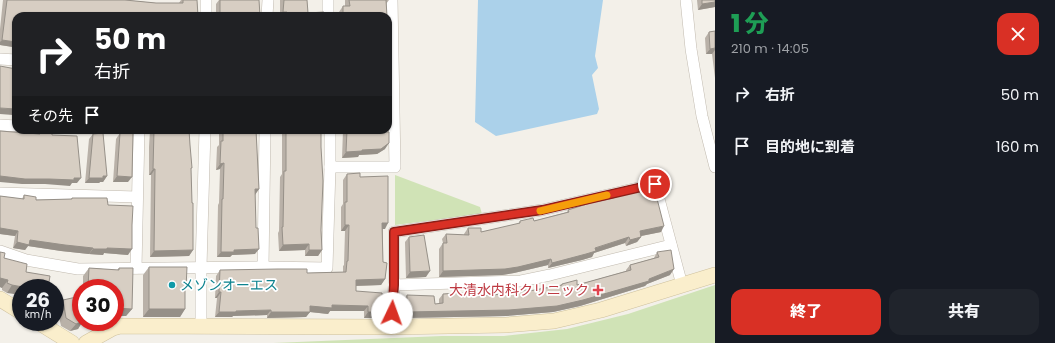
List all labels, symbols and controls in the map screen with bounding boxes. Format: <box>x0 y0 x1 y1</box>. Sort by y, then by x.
text: 1 分 <box>731 7 769 40</box>
button: close <box>997 13 1039 55</box>
text: 50 m <box>94 20 166 59</box>
icon: right <box>28 28 80 80</box>
text: 210 m · 14:05 <box>731 39 809 58</box>
text: 右折 <box>94 59 130 84</box>
icon: right <box>731 83 753 105</box>
text: 右折 <box>765 84 795 105</box>
text: 50 m <box>1001 84 1039 105</box>
icon: arrive <box>81 104 103 126</box>
text: その先 <box>28 105 73 126</box>
icon: arrive <box>731 135 753 157</box>
text: 目的地に到着 <box>765 136 855 157</box>
text: 160 m <box>996 136 1039 157</box>
pin <box>638 167 672 201</box>
icon: arrive <box>644 173 666 195</box>
place label: メゾンオーエス <box>180 275 278 295</box>
speed limit sign: 30 <box>72 279 124 331</box>
marker: メゾンオーエス <box>167 280 177 290</box>
place label: 大清水内科クリニック <box>449 280 589 300</box>
marker: 大清水内科クリニック <box>592 284 604 296</box>
text: 26 <box>26 286 50 314</box>
button: 終了 <box>731 289 881 335</box>
button: 共有 <box>889 289 1039 335</box>
position arrow <box>371 292 413 334</box>
text: km/h <box>25 307 51 322</box>

